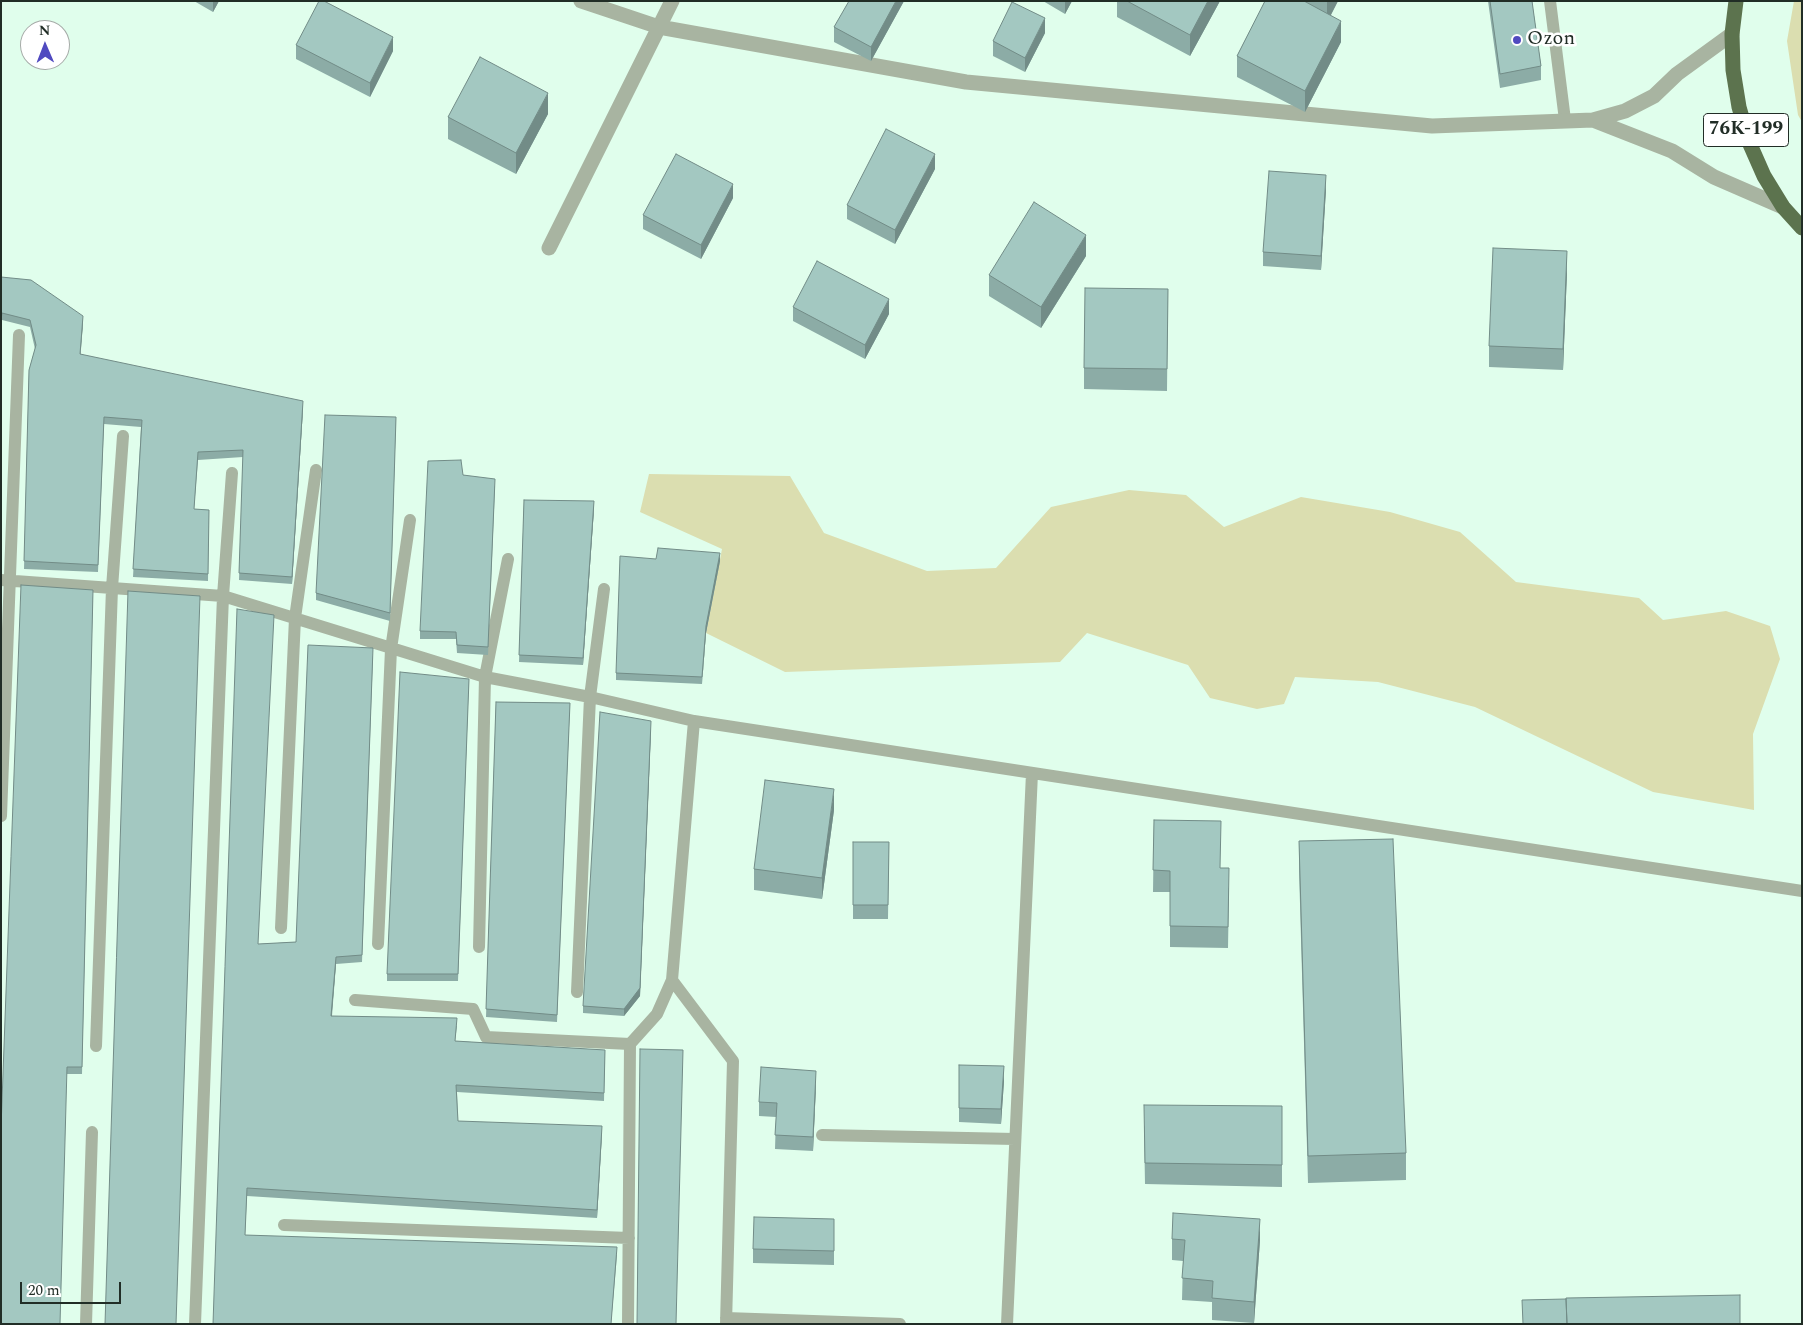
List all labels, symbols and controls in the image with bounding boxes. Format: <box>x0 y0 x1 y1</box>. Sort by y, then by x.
north arrow <box>20 20 70 70</box>
text: N <box>39 20 51 41</box>
place label: Ozon <box>1527 28 1575 52</box>
marker: Ozon <box>1511 34 1523 46</box>
road number: 76К-199 <box>1704 114 1788 146</box>
scale bar <box>22 1272 124 1304</box>
text: 20 m <box>28 1279 60 1302</box>

